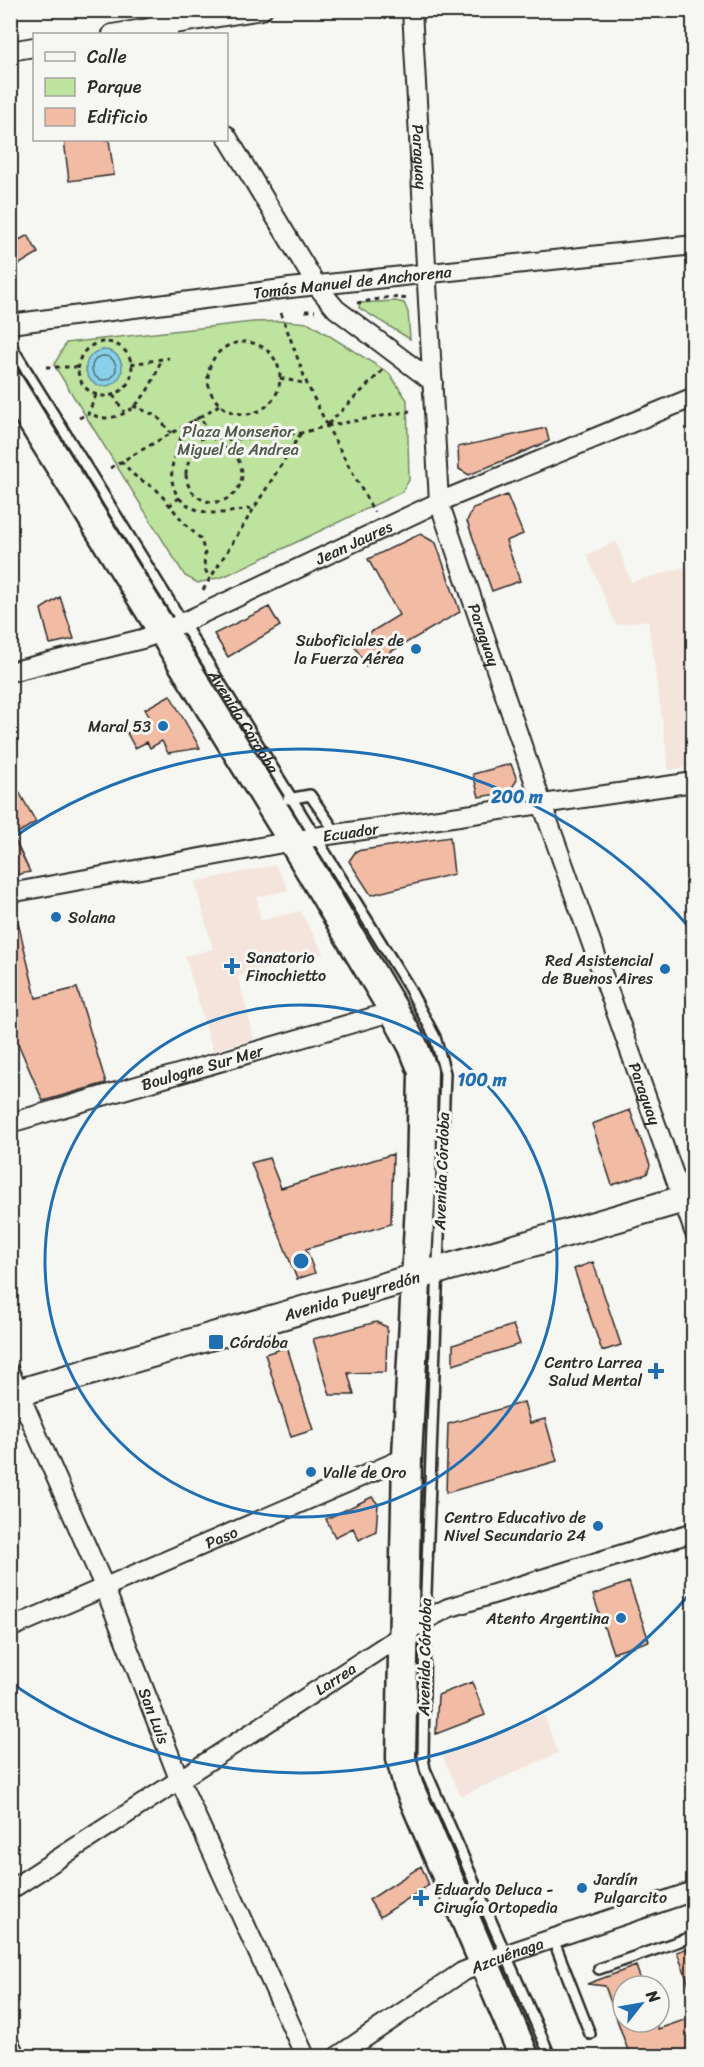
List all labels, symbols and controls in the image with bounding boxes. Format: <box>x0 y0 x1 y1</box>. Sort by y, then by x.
legend <box>33 33 228 141</box>
text: Calle <box>87 41 127 73</box>
text: Parque <box>87 71 142 103</box>
text: Edificio <box>87 101 148 133</box>
street label: Paraguay <box>403 123 436 191</box>
street label: Tomás Manuel de Anchorena <box>252 257 454 308</box>
park label: Plaza Monseñor Miguel de Andrea <box>177 417 299 464</box>
street label: Jean Jaures <box>310 512 398 574</box>
street label: Paraguay <box>460 599 508 671</box>
place label: Suboficiales de la Fuerza Aérea <box>294 626 404 673</box>
marker: Suboficiales de la Fuerza Aérea <box>409 642 423 656</box>
street label: Avenida Córdoba <box>200 663 287 780</box>
place label: Maral 53 <box>88 712 151 741</box>
marker: Maral 53 <box>156 719 170 733</box>
text: 200 m <box>490 781 543 813</box>
street label: Ecuador <box>321 814 382 851</box>
place label: Solana <box>68 903 115 932</box>
marker: Solana <box>49 910 63 924</box>
place label: Sanatorio Finochietto <box>246 943 326 990</box>
place label: Red Asistencial de Buenos Aires <box>542 946 654 993</box>
marker: Sanatorio Finochietto <box>223 957 241 975</box>
marker: Red Asistencial de Buenos Aires <box>658 962 672 976</box>
street label: Boulogne Sur Mer <box>138 1036 268 1099</box>
street label: Paraguay <box>620 1058 669 1130</box>
text: 100 m <box>458 1064 507 1096</box>
street label: Avenida Córdoba <box>425 1111 458 1231</box>
centre of rings <box>291 1251 311 1271</box>
street label: Avenida Pueyrredón <box>279 1262 424 1330</box>
place label: Córdoba <box>230 1328 289 1357</box>
marker: Córdoba <box>207 1333 225 1351</box>
place label: Centro Larrea Salud Mental <box>545 1348 643 1395</box>
marker: Centro Larrea Salud Mental <box>647 1362 665 1380</box>
place label: Valle de Oro <box>323 1458 406 1487</box>
marker: Valle de Oro <box>304 1465 318 1479</box>
place label: Centro Educativo de Nivel Secundario 24 <box>444 1503 586 1550</box>
street label: Paso <box>200 1518 242 1557</box>
marker: Centro Educativo de Nivel Secundario 24 <box>591 1519 605 1533</box>
street label: Avenida Córdoba <box>409 1597 440 1717</box>
place label: Atento Argentina <box>485 1604 610 1633</box>
marker: Atento Argentina <box>614 1611 628 1625</box>
street label: Larrea <box>309 1654 362 1703</box>
street label: San Luis <box>130 1683 178 1749</box>
place label: Jardín Pulgarcito <box>593 1865 667 1912</box>
place label: Eduardo Deluca - Cirugía Ortopedia <box>434 1875 558 1922</box>
marker: Jardín Pulgarcito <box>575 1881 589 1895</box>
marker: Eduardo Deluca - Cirugía Ortopedia <box>412 1889 430 1907</box>
street label: Azcuénaga <box>465 1929 547 1982</box>
north arrow <box>611 1974 671 2034</box>
text: N <box>638 1983 669 2010</box>

